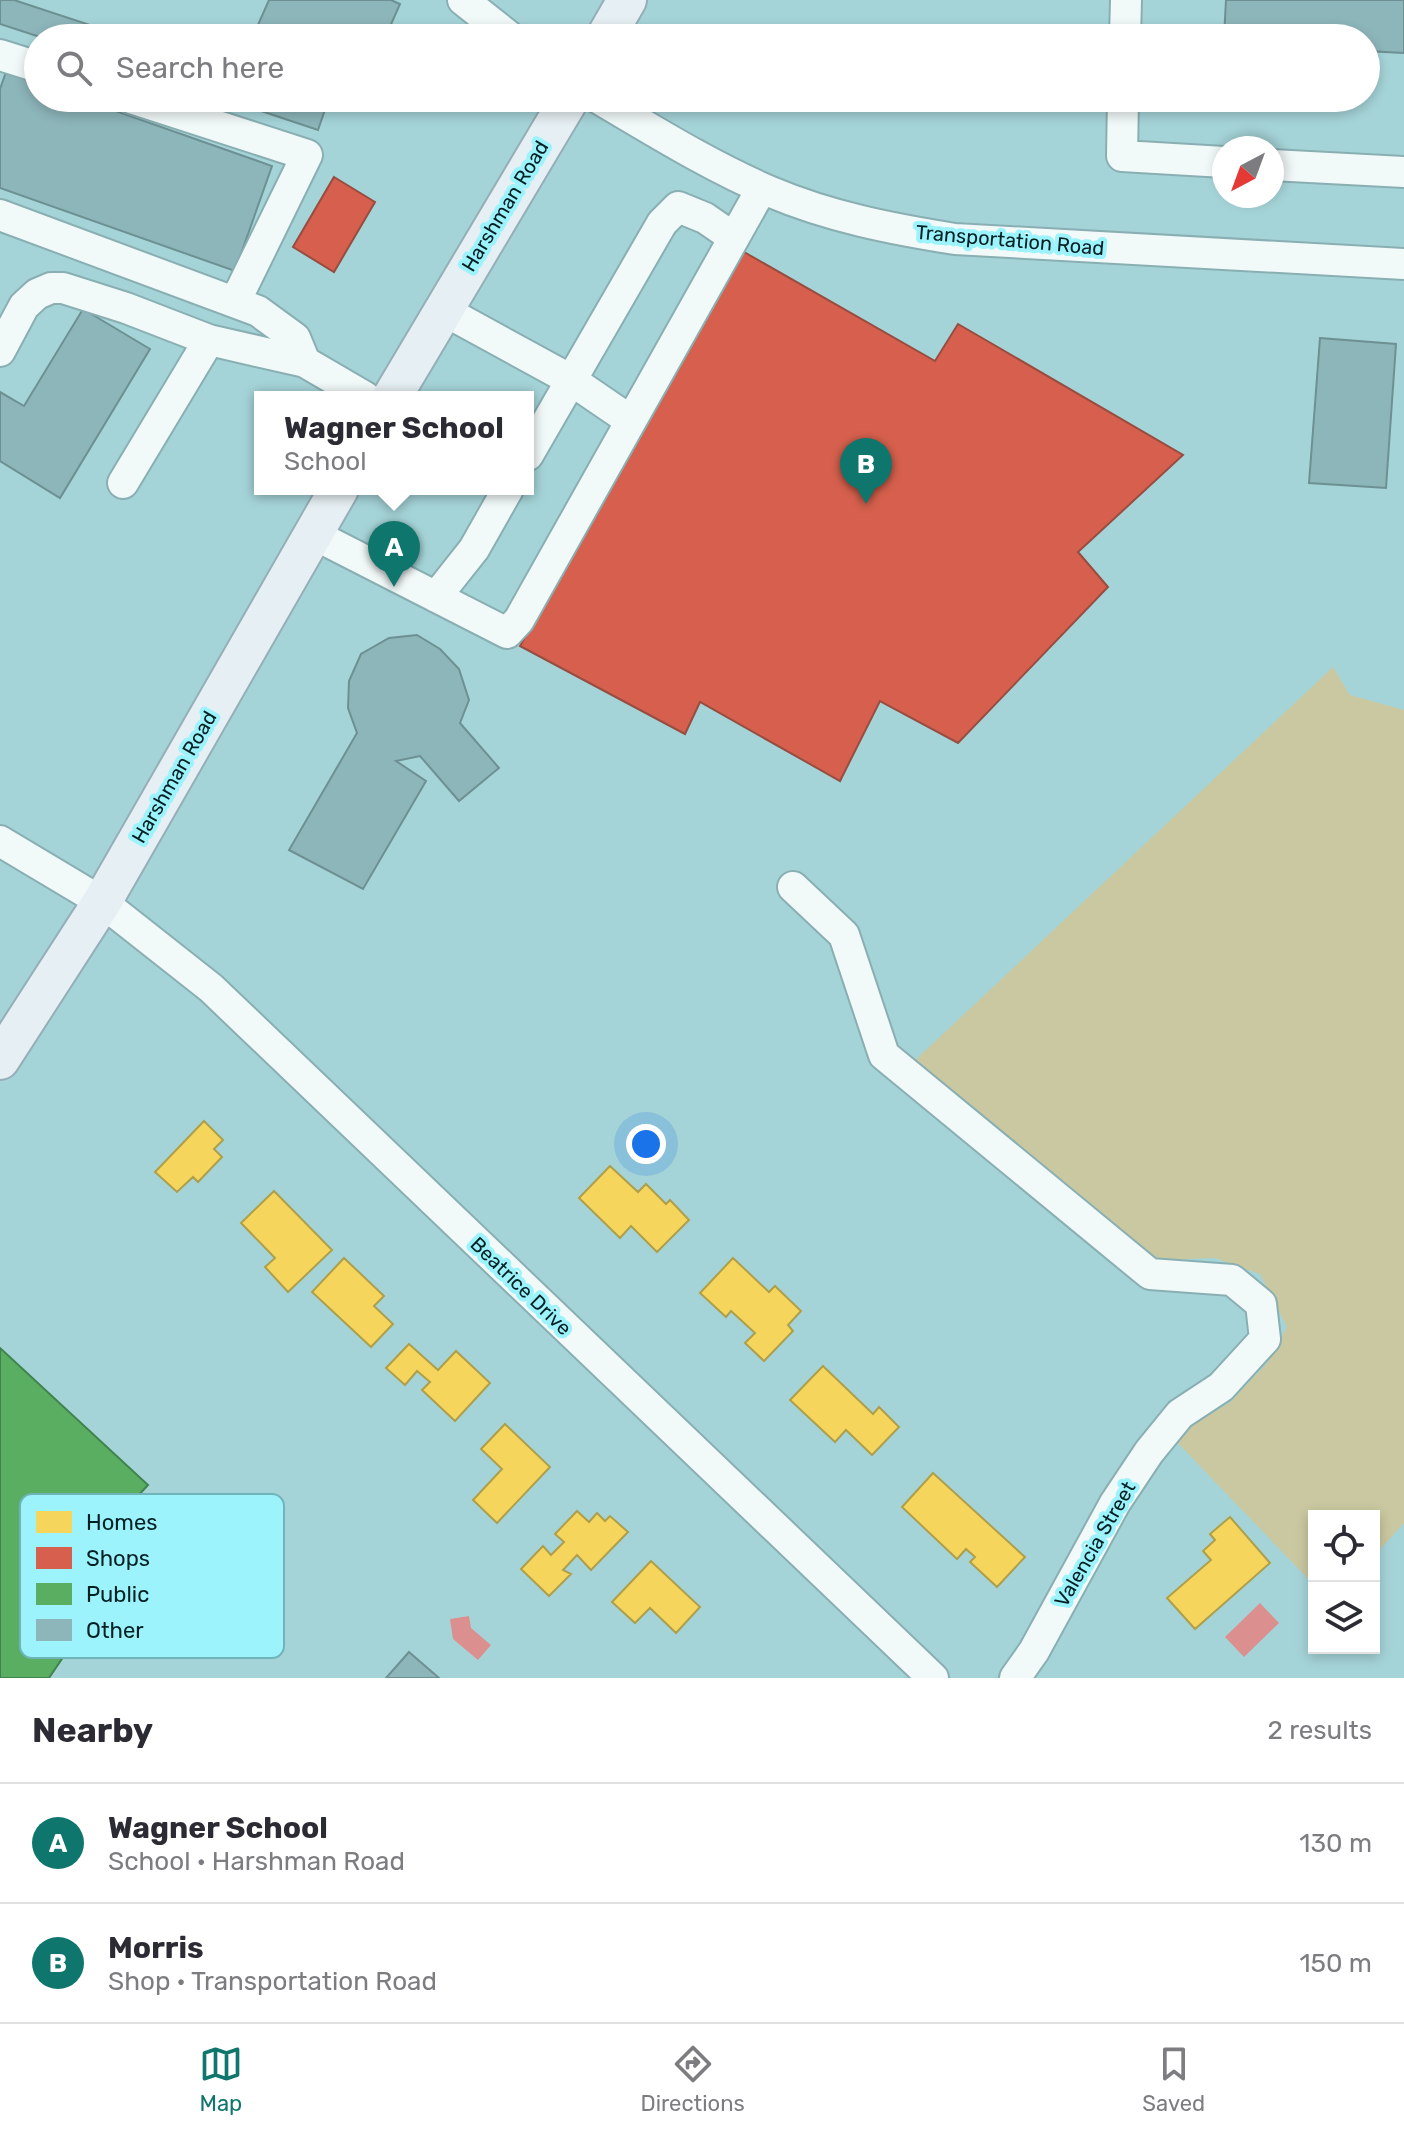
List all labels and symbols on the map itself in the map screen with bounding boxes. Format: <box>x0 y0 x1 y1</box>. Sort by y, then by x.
street label: Harshman Road <box>456 136 554 276</box>
north arrow <box>1212 136 1284 208</box>
street label: Transportation Road <box>915 220 1105 260</box>
pin: B <box>840 438 892 504</box>
pin: A <box>368 521 420 587</box>
street label: Harshman Road <box>126 707 222 847</box>
your location <box>626 1124 666 1164</box>
street label: Beatrice Drive <box>466 1232 576 1340</box>
street label: Valencia Street <box>1049 1477 1141 1611</box>
legend <box>20 1494 284 1658</box>
text: Homes <box>86 1509 157 1536</box>
text: Shops <box>86 1545 150 1572</box>
text: Public <box>86 1581 149 1608</box>
text: Other <box>86 1617 144 1644</box>

